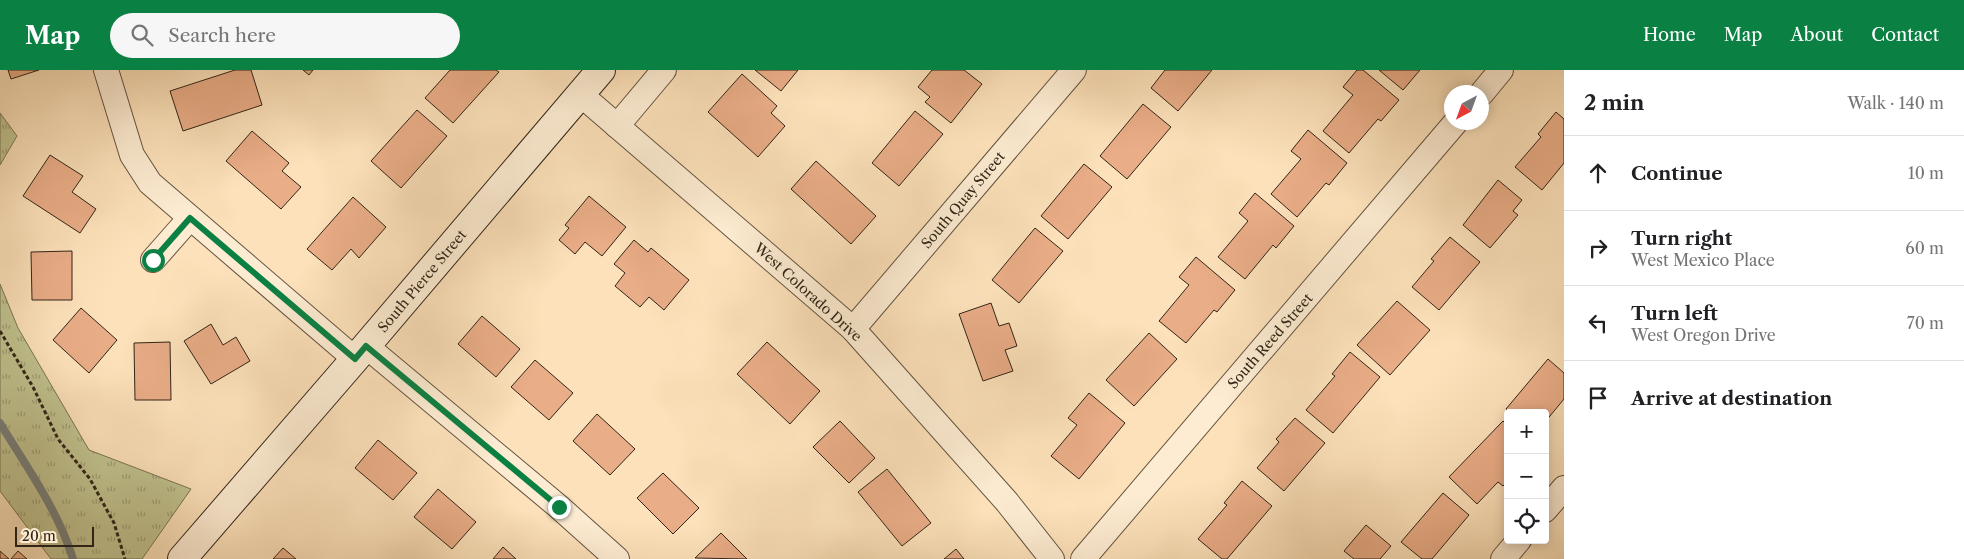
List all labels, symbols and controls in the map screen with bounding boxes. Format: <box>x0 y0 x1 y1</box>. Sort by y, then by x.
search box <box>110 13 460 58</box>
text: Map <box>25 21 80 50</box>
icon: search <box>128 21 156 49</box>
text: Search here <box>168 24 276 47</box>
text: Home <box>1643 24 1696 46</box>
text: Map <box>1724 24 1762 46</box>
text: About <box>1790 24 1843 46</box>
text: Contact <box>1871 24 1939 46</box>
north arrow <box>1444 85 1489 130</box>
text: 2 min <box>1584 90 1644 115</box>
text: Walk · 140 m <box>1847 93 1944 113</box>
street label: South Quay Street <box>917 148 1009 252</box>
icon: ahead <box>1584 159 1612 187</box>
text: Continue <box>1631 162 1723 185</box>
text: 10 m <box>1908 163 1944 183</box>
street label: South Pierce Street <box>374 226 470 336</box>
text: Turn right <box>1631 227 1732 250</box>
icon: right <box>1584 234 1612 262</box>
street label: West Colorado Drive <box>749 238 866 345</box>
text: 60 m <box>1905 238 1944 258</box>
route start <box>142 249 165 272</box>
text: West Mexico Place <box>1631 250 1775 270</box>
street label: South Reed Street <box>1224 289 1316 392</box>
text: Turn left <box>1631 302 1718 325</box>
icon: left <box>1584 309 1612 337</box>
text: 70 m <box>1907 313 1944 333</box>
text: West Oregon Drive <box>1631 325 1776 345</box>
icon: arrive <box>1584 384 1612 412</box>
text: Arrive at destination <box>1631 387 1832 410</box>
map controls <box>1504 409 1549 544</box>
button: + <box>1504 409 1549 454</box>
button: − <box>1504 454 1549 499</box>
route end <box>548 496 571 519</box>
button: locate <box>1504 499 1549 544</box>
scale bar <box>15 524 94 547</box>
text: 20 m <box>22 527 56 545</box>

